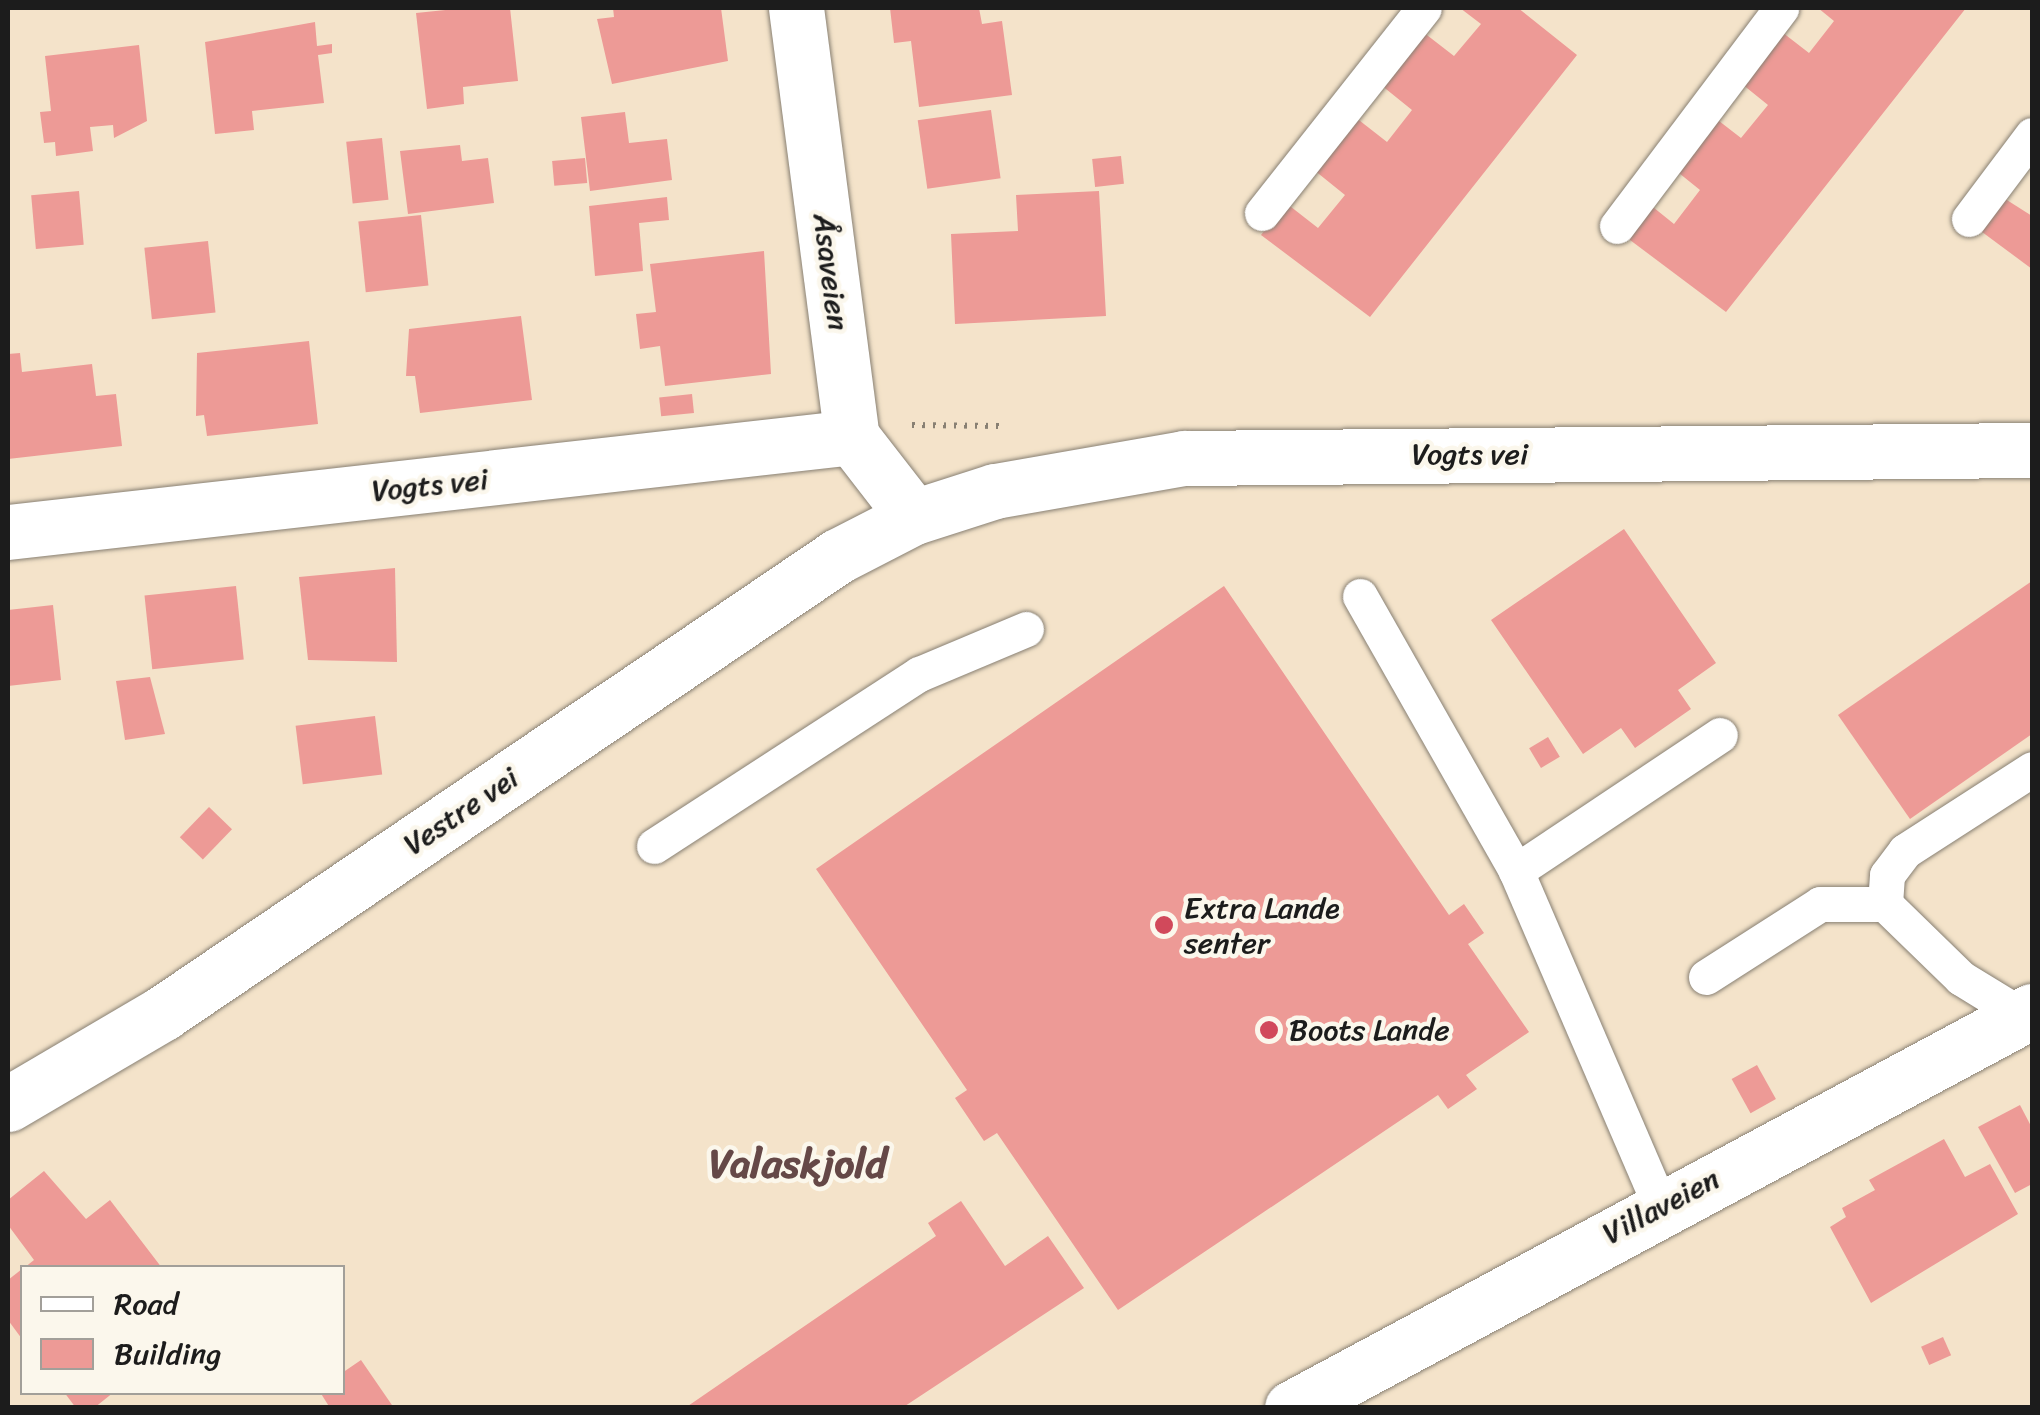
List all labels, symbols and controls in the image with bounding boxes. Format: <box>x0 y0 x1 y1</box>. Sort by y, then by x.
street label: Åsaveien <box>806 211 856 333</box>
street label: Vogts vei <box>1412 436 1528 472</box>
street label: Vogts vei <box>370 461 490 509</box>
street label: Vestre vei <box>397 759 525 863</box>
place label: Extra Lande senter <box>1184 890 1341 960</box>
marker: Extra Lande senter <box>1153 914 1175 936</box>
place label: Boots Lande <box>1289 1012 1449 1048</box>
marker: Boots Lande <box>1258 1019 1280 1041</box>
district label: Valaskjold <box>709 1140 887 1188</box>
street label: Villaveien <box>1597 1160 1725 1252</box>
legend <box>20 1265 345 1395</box>
text: Road <box>114 1277 178 1331</box>
text: Building <box>114 1327 221 1381</box>

